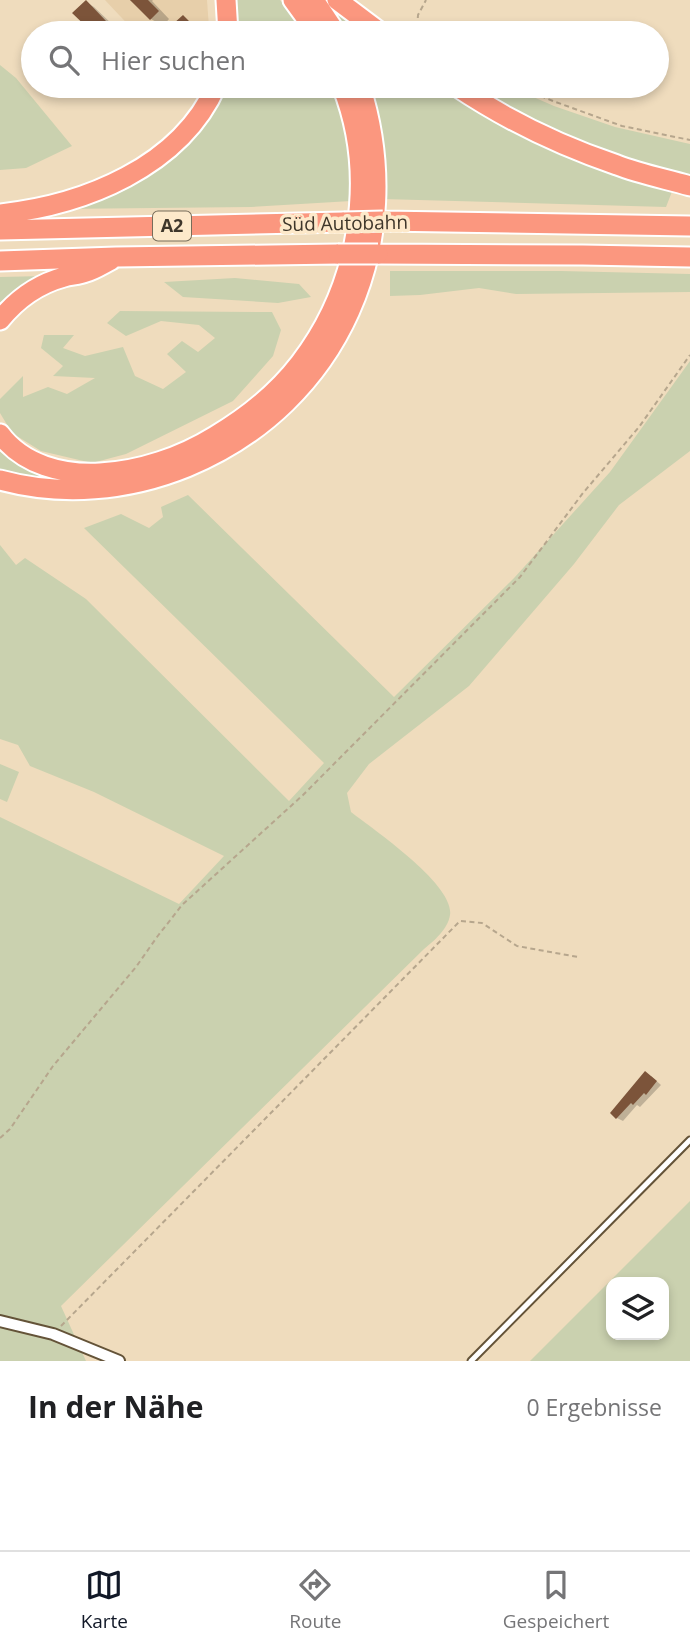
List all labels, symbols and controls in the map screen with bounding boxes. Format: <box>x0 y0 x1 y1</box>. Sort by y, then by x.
search box <box>21 21 669 98</box>
icon: search <box>45 41 83 79</box>
text: Hier suchen <box>101 42 246 78</box>
street label: Süd Autobahn <box>282 209 408 237</box>
road number: A2 <box>153 211 191 240</box>
map controls <box>606 1277 669 1340</box>
button: layers <box>606 1277 669 1340</box>
text: In der Nähe <box>28 1386 204 1427</box>
text: 0 Ergebnisse <box>526 1391 662 1423</box>
tab: Karte <box>81 1566 128 1634</box>
tab: Route <box>289 1566 342 1634</box>
tab: Gespeichert <box>503 1566 609 1634</box>

